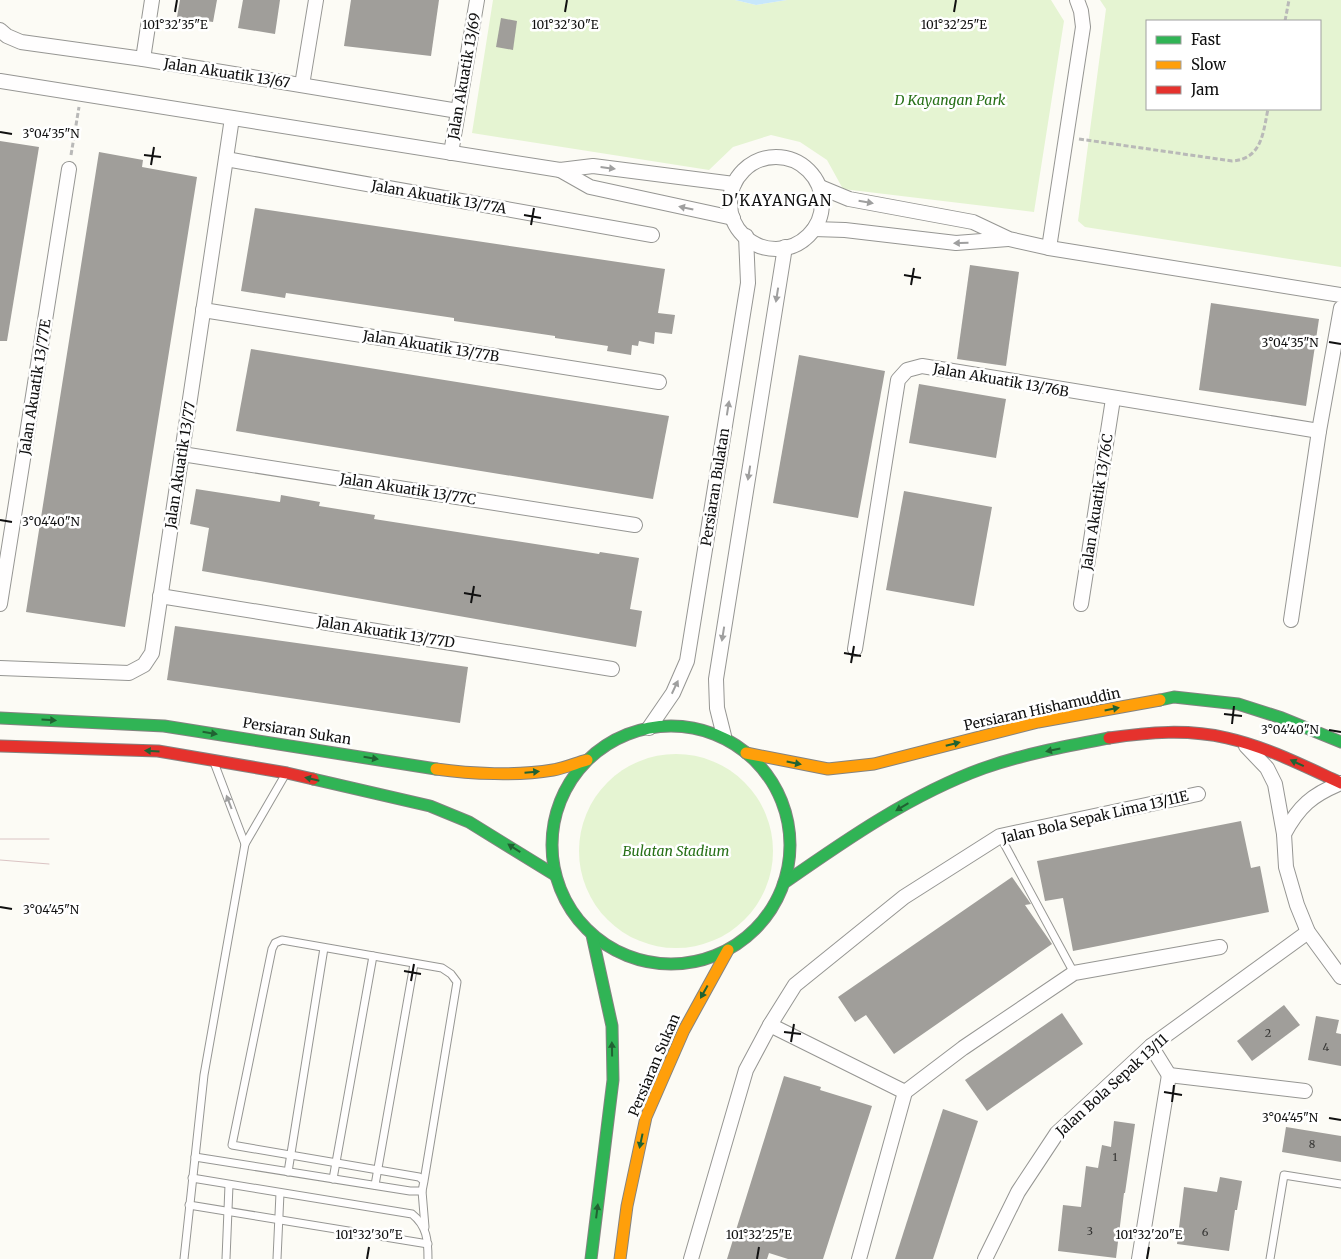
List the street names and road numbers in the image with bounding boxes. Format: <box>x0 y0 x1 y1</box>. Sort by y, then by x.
street label: Jalan Akuatik 13/69 <box>444 11 484 142</box>
street label: Jalan Akuatik 13/67 <box>162 54 291 92</box>
street label: Jalan Akuatik 13/77A <box>369 176 508 218</box>
street label: Jalan Akuatik 13/77E <box>15 318 55 457</box>
street label: Jalan Akuatik 13/77B <box>361 326 500 366</box>
street label: Jalan Akuatik 13/76B <box>931 359 1070 401</box>
street label: Jalan Akuatik 13/77 <box>161 400 199 531</box>
street label: Persiaran Bulatan <box>697 427 733 547</box>
street label: Jalan Akuatik 13/76C <box>1077 433 1117 572</box>
street label: Jalan Akuatik 13/77C <box>338 469 477 509</box>
street label: Jalan Akuatik 13/77D <box>315 612 457 652</box>
street label: Persiaran Hishamuddin <box>962 684 1122 734</box>
street label: Persiaran Sukan <box>241 714 353 748</box>
street label: Jalan Bola Sepak Lima 13/11E <box>999 787 1190 847</box>
street label: Persiaran Sukan <box>624 1011 684 1119</box>
street label: Jalan Bola Sepak 13/11 <box>1052 1030 1172 1141</box>

